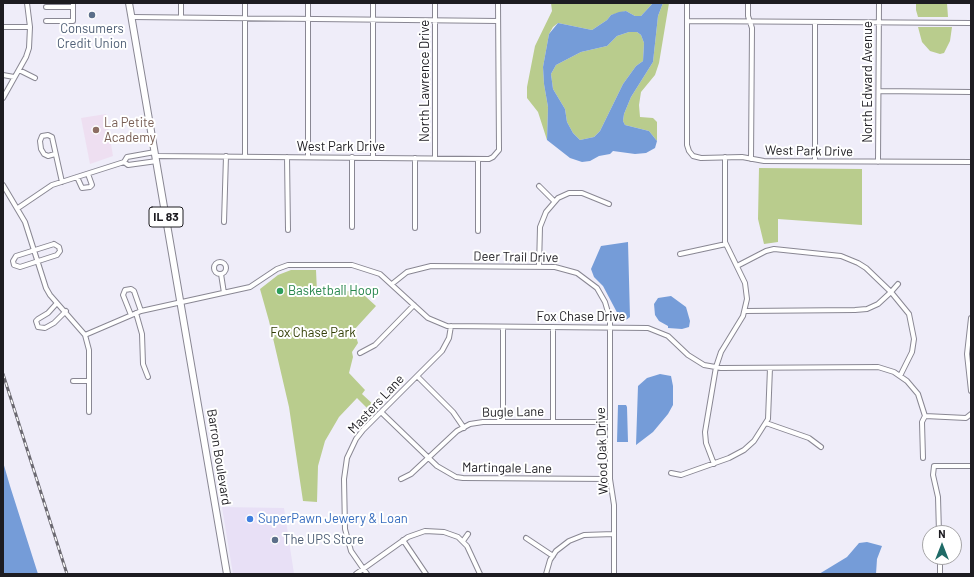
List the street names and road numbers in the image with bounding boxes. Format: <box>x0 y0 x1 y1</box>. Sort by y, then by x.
street label: North Lawrence Drive <box>417 20 433 142</box>
street label: North Edward Avenue <box>860 21 876 143</box>
street label: West Park Drive <box>297 139 385 155</box>
street label: West Park Drive <box>765 142 853 160</box>
road number: IL 83 <box>149 207 183 227</box>
street label: Deer Trail Drive <box>473 248 559 266</box>
street label: Fox Chase Drive <box>537 309 625 325</box>
street label: Masters Lane <box>345 371 407 437</box>
street label: Bugle Lane <box>482 404 544 420</box>
street label: Wood Oak Drive <box>593 407 611 495</box>
street label: Barron Boulevard <box>204 408 234 506</box>
street label: Martingale Lane <box>462 459 552 477</box>

